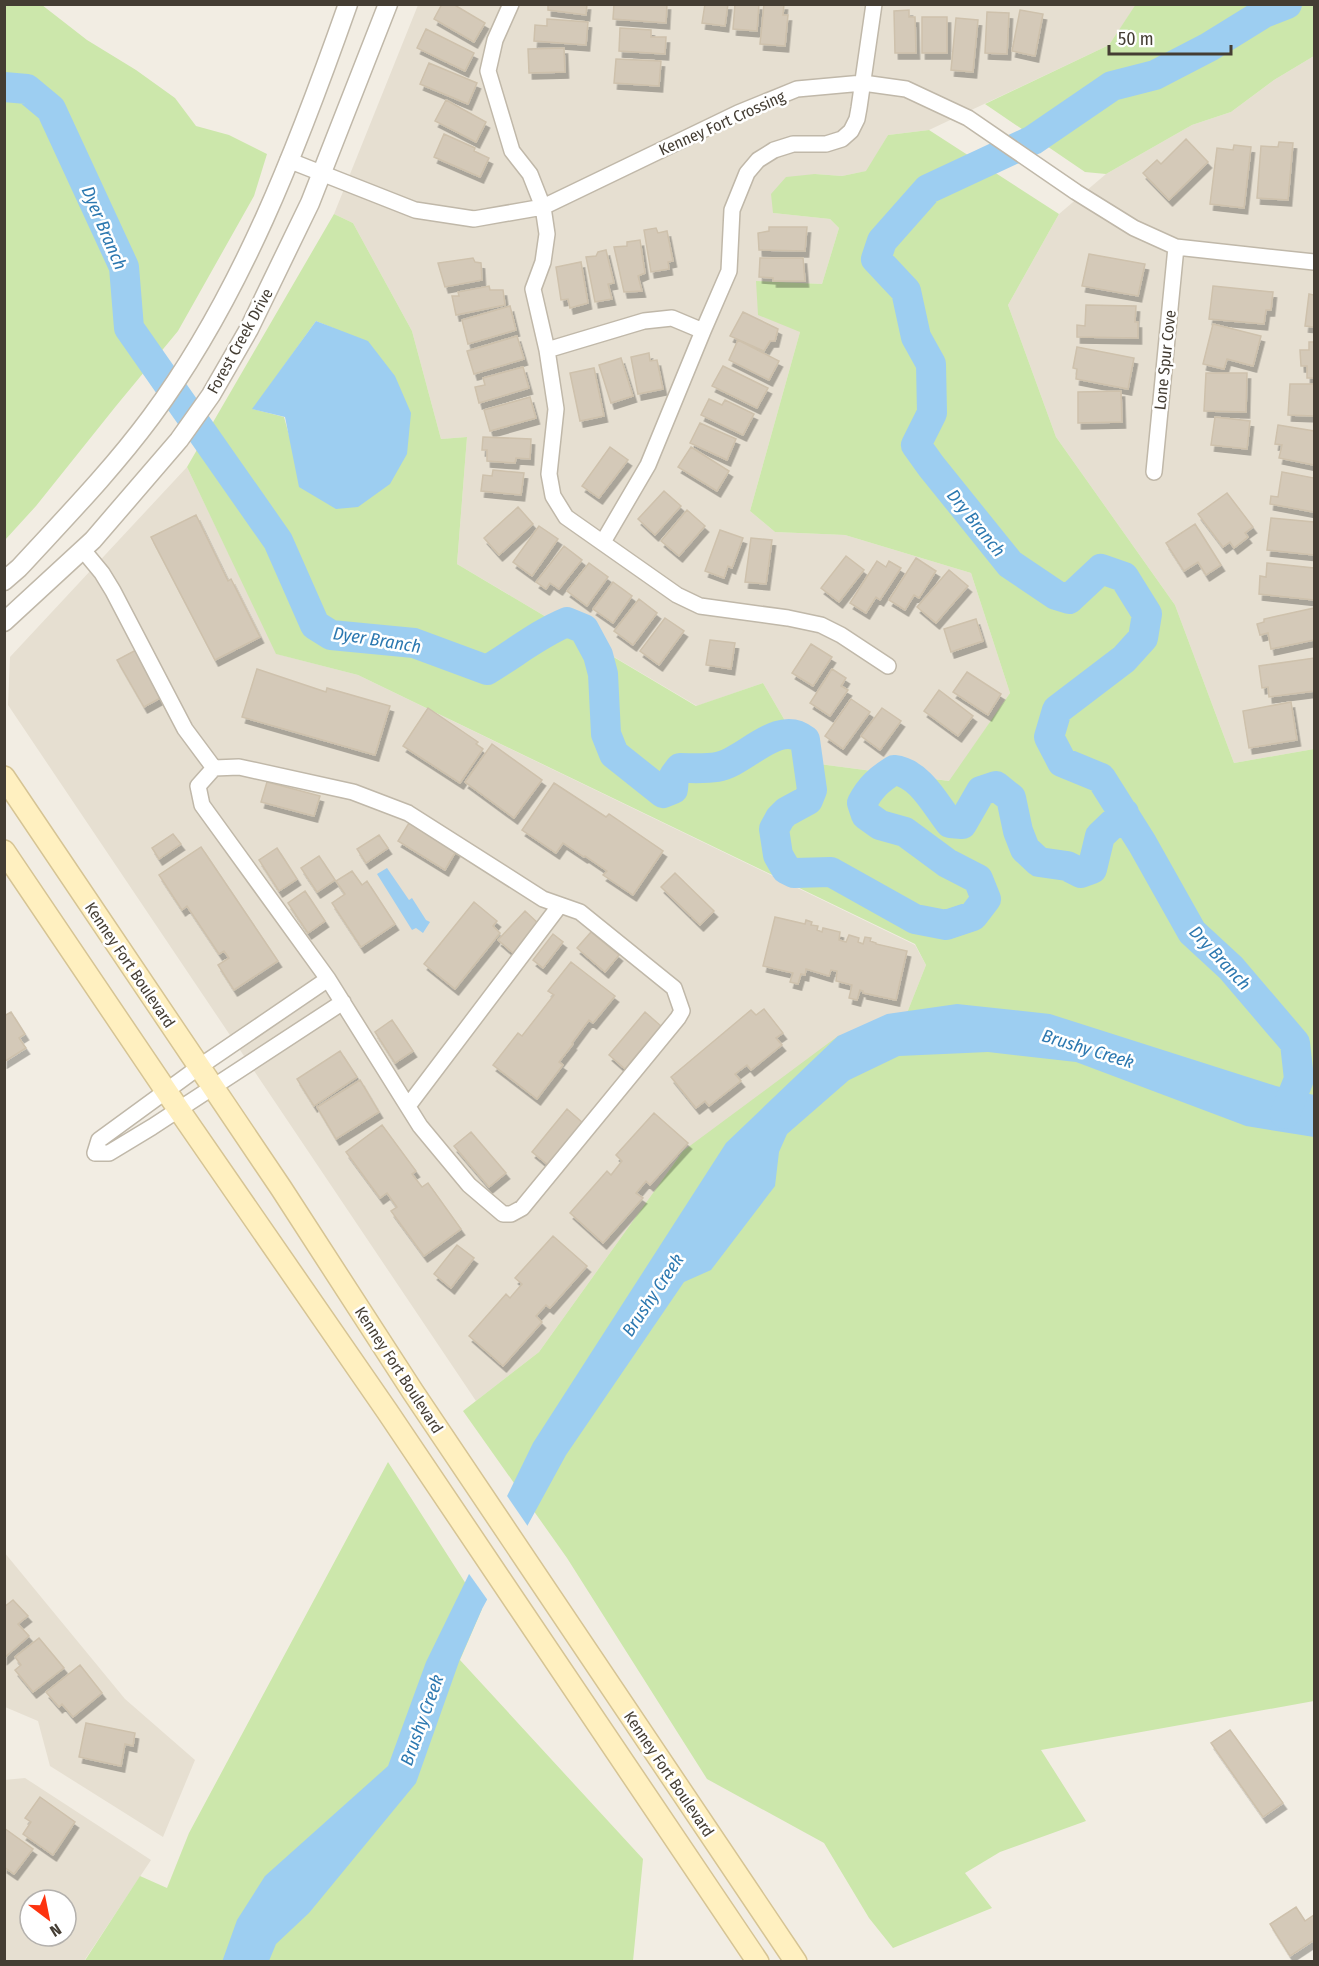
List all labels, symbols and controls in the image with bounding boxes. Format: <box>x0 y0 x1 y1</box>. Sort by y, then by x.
scale bar <box>1109 18 1230 56</box>
text: 50 m <box>1118 28 1154 50</box>
street label: Kenney Fort Crossing <box>656 86 788 159</box>
water label: Dyer Branch <box>77 183 131 273</box>
street label: Forest Creek Drive <box>203 285 277 397</box>
street label: Lone Spur Cove <box>1150 309 1180 411</box>
water label: Dry Branch <box>942 485 1010 561</box>
water label: Dyer Branch <box>331 622 423 658</box>
street label: Kenney Fort Boulevard <box>81 899 179 1031</box>
water label: Dry Branch <box>1185 921 1255 995</box>
water label: Brushy Creek <box>1039 1025 1137 1073</box>
water label: Brushy Creek <box>617 1249 689 1340</box>
street label: Kenney Fort Boulevard <box>351 1303 447 1437</box>
water label: Brushy Creek <box>395 1672 449 1768</box>
street label: Kenney Fort Boulevard <box>620 1708 718 1840</box>
north arrow <box>18 1888 78 1948</box>
text: N <box>47 1920 65 1941</box>

